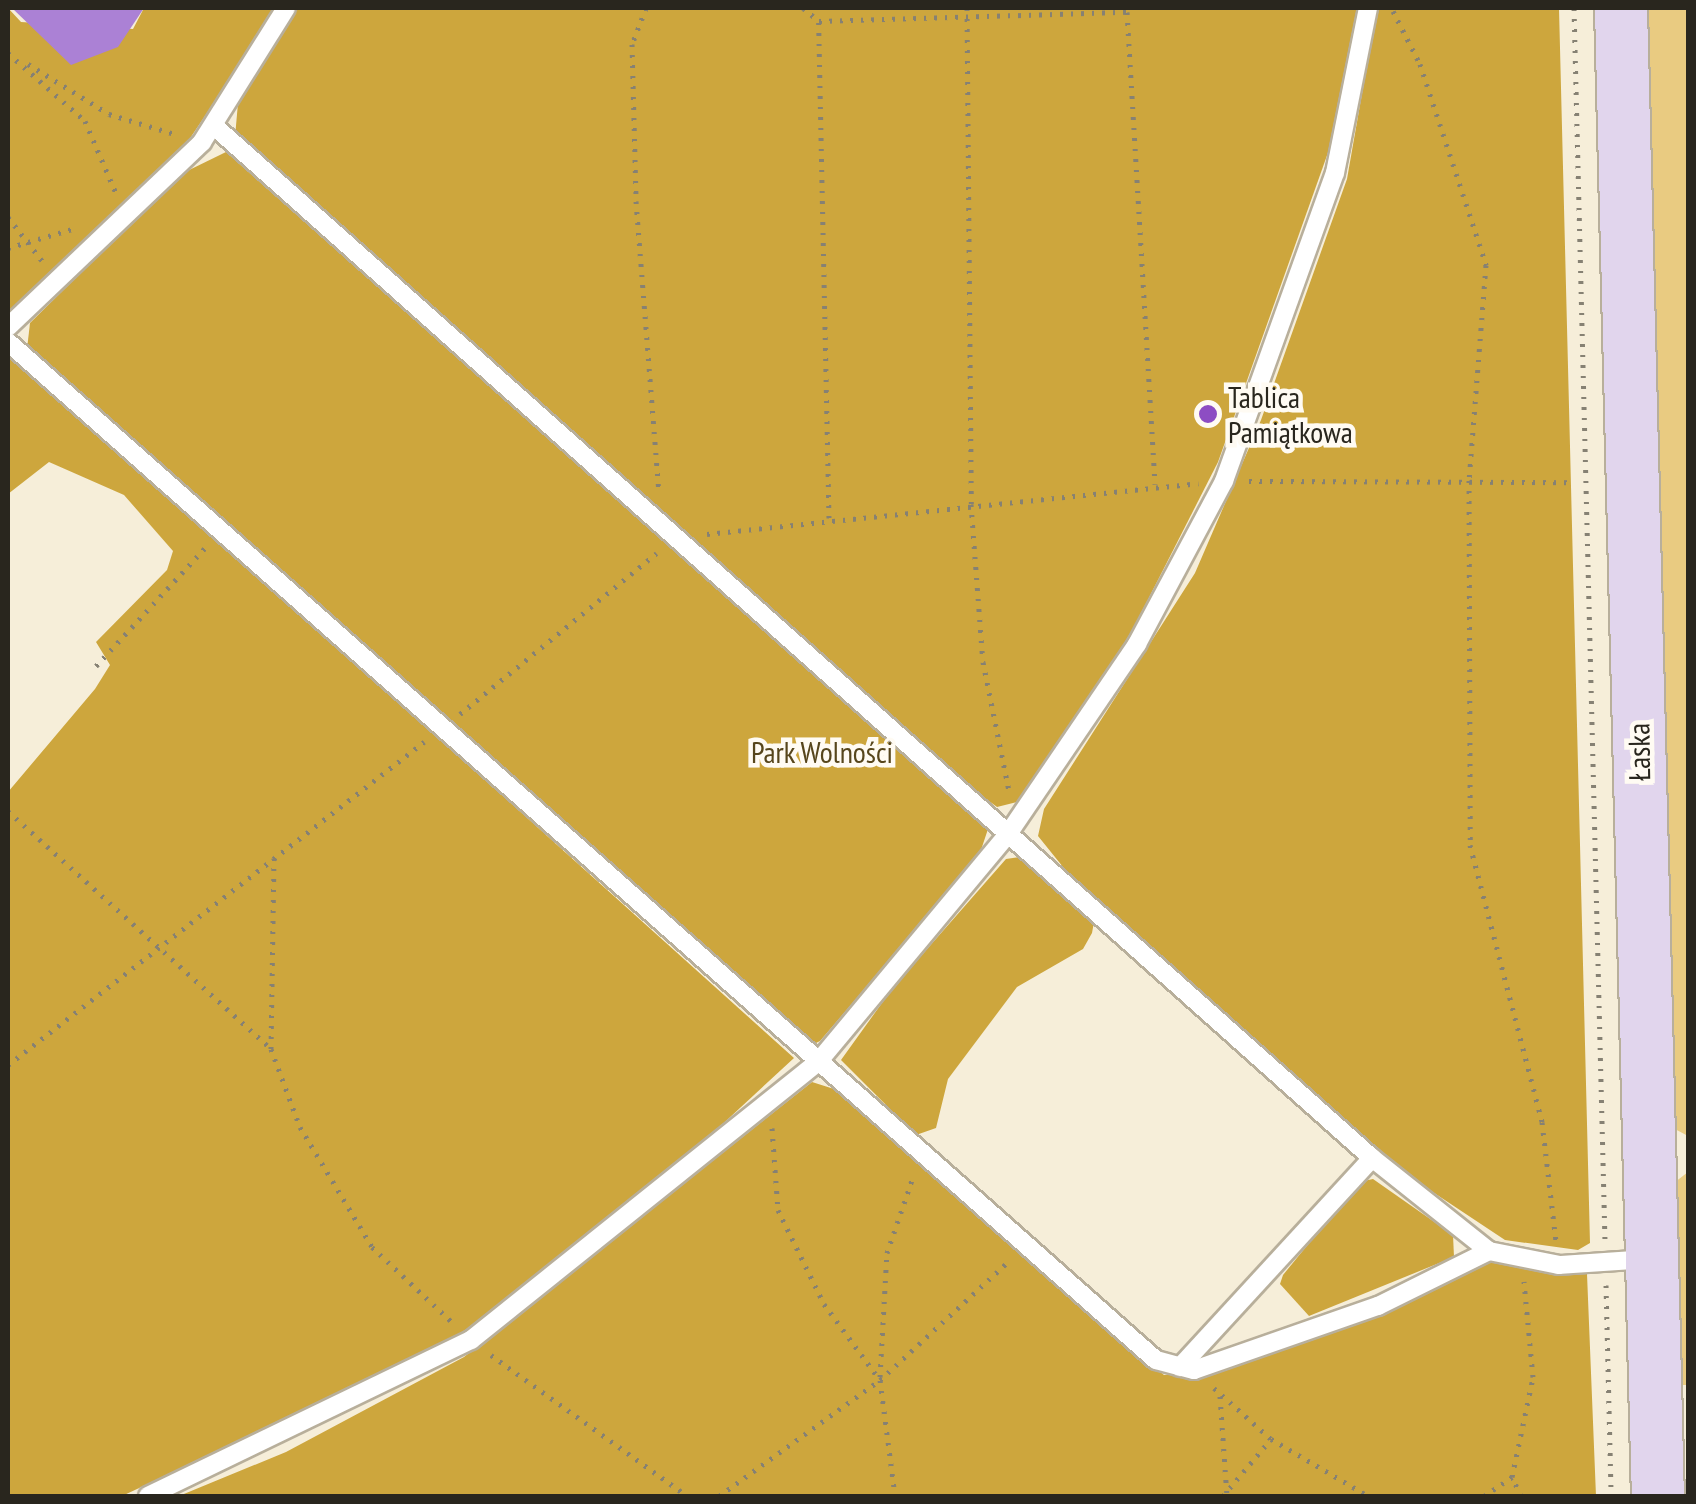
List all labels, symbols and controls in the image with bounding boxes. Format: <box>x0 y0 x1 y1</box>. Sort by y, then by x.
place label: Tablica Pamiątkowa <box>1228 379 1353 450</box>
marker: Tablica Pamiątkowa <box>1197 403 1219 425</box>
street label: Łaska <box>1620 723 1658 781</box>
park label: Park Wolności <box>750 734 894 770</box>

